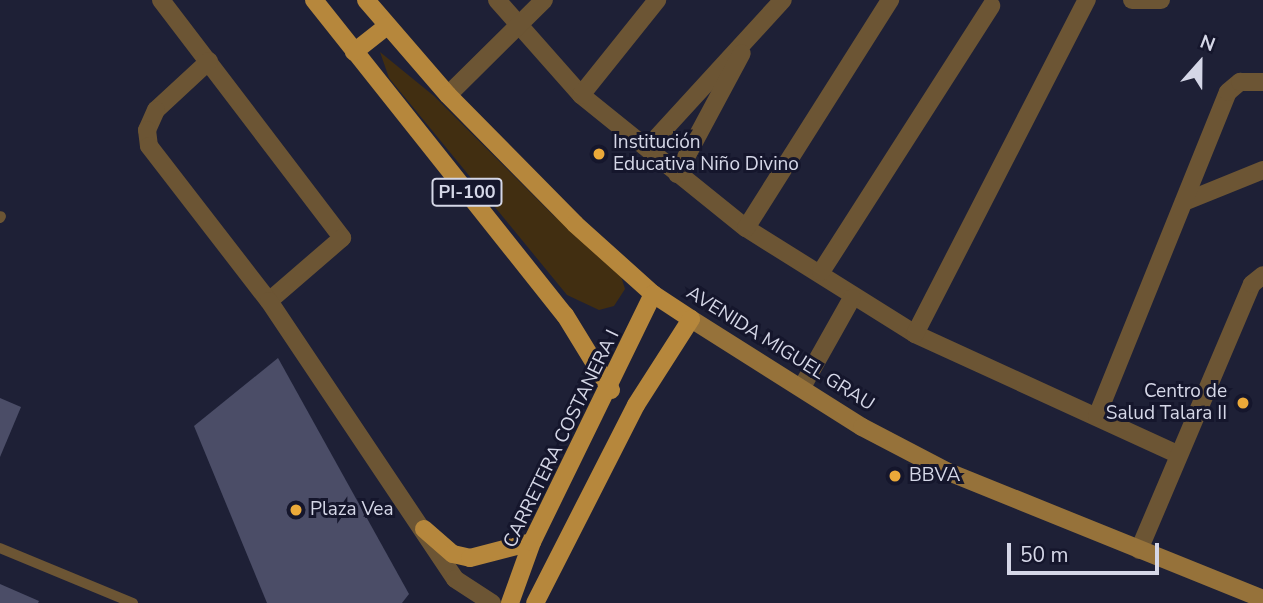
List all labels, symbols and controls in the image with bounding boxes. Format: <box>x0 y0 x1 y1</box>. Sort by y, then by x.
north arrow <box>1165 28 1235 98</box>
text: N <box>1196 29 1219 58</box>
place label: Institución Educativa Niño Divino <box>613 132 799 176</box>
marker: Institución Educativa Niño Divino <box>591 146 607 162</box>
road number: PI-100 <box>430 177 504 206</box>
street label: AVENIDA MIGUEL GRAU <box>682 282 878 416</box>
street label: CARRETERA COSTANERA I <box>499 326 625 552</box>
place label: Centro de Salud Talara II <box>1106 381 1227 425</box>
marker: Centro de Salud Talara II <box>1233 393 1253 413</box>
place label: BBVA <box>909 465 960 487</box>
marker: BBVA <box>887 468 903 484</box>
place label: Plaza Vea <box>310 499 394 521</box>
marker: Plaza Vea <box>288 502 304 518</box>
scale bar <box>1011 530 1163 574</box>
text: 50 m <box>1020 541 1069 569</box>

